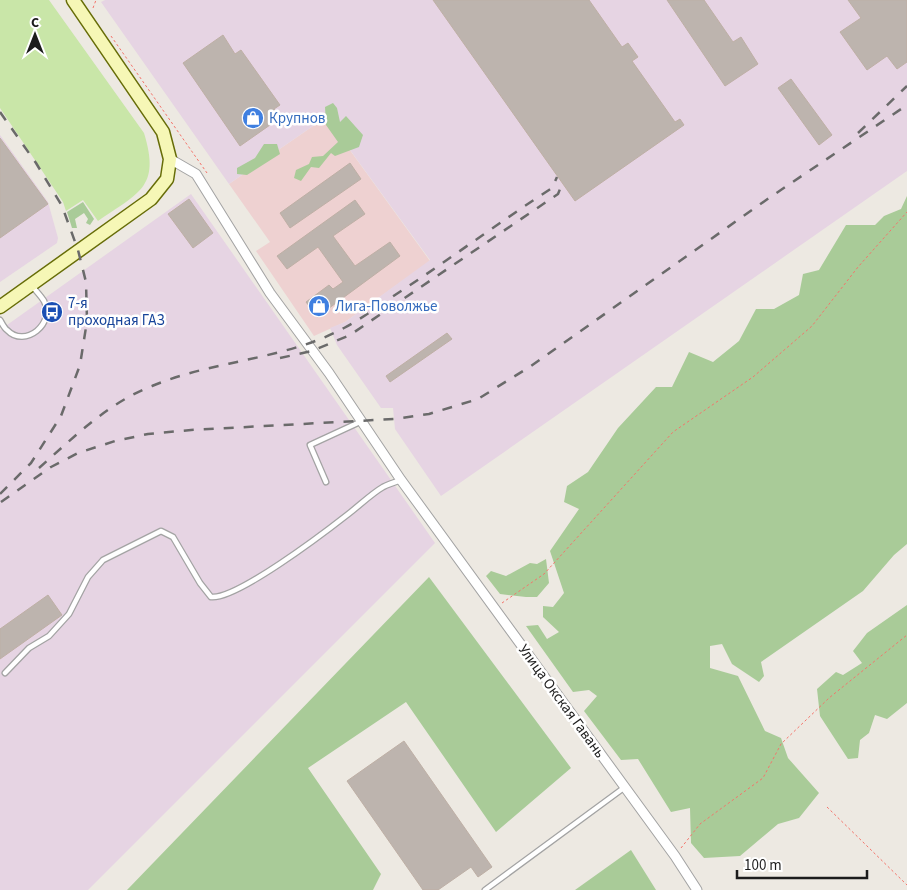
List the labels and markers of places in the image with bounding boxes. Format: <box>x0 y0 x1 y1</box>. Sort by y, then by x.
shop icon: Крупнов <box>241 106 265 130</box>
place label: Крупнов <box>269 108 326 129</box>
place label: 7-я проходная ГАЗ <box>68 293 165 331</box>
shop icon: Лига-Поволжье <box>307 294 331 318</box>
place label: Лига-Поволжье <box>335 296 437 317</box>
bus stop icon: 7-я проходная ГАЗ <box>40 300 64 324</box>

